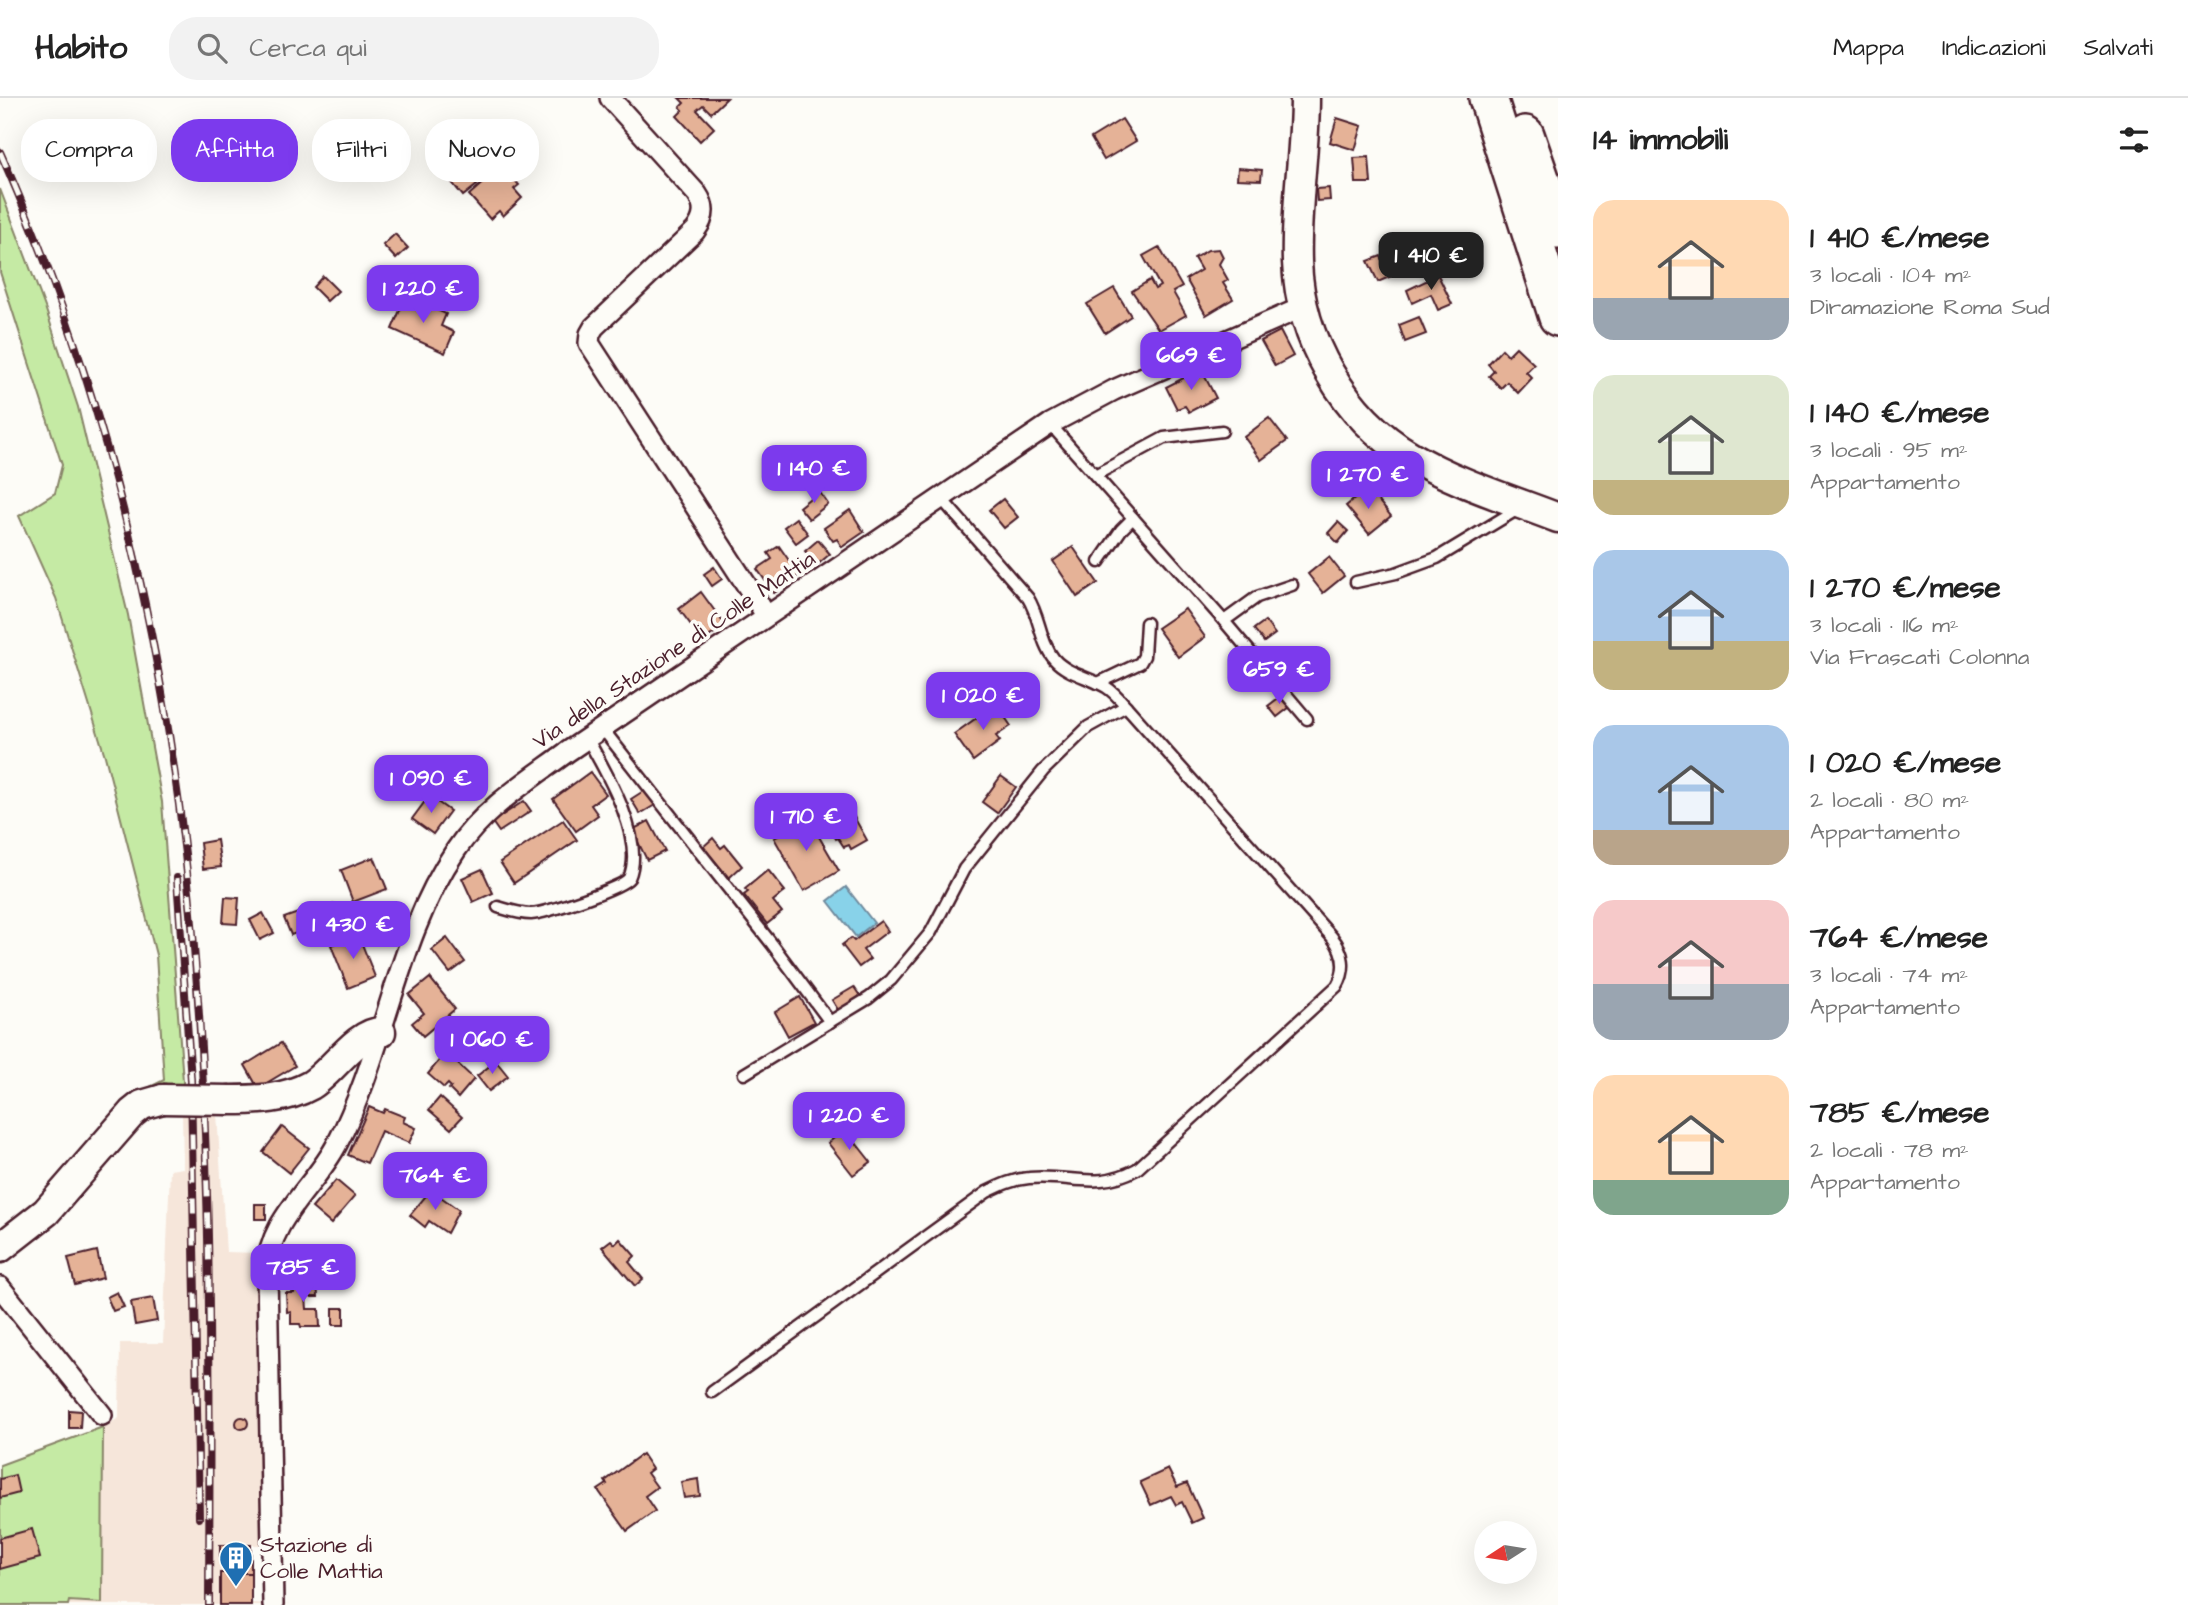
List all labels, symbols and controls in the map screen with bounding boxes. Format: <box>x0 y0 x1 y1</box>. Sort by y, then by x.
search box <box>169 17 659 80</box>
text: Habito <box>35 25 127 71</box>
icon: search <box>193 29 231 67</box>
text: Cerca qui <box>249 30 367 66</box>
text: Mappa <box>1833 31 1904 65</box>
text: Indicazioni <box>1942 31 2046 65</box>
text: Salvati <box>2084 31 2153 65</box>
chip: Compra <box>21 119 157 182</box>
chip: Affitta <box>171 119 298 182</box>
chip: Filtri <box>312 119 411 182</box>
chip: Nuovo <box>425 119 539 182</box>
text: 14 immobili <box>1593 119 1728 161</box>
icon: filters <box>2115 121 2153 159</box>
text: 1 410 €/mese <box>1810 217 1989 259</box>
icon: home <box>1649 228 1733 312</box>
pin: 1 410 € <box>1366 232 1496 292</box>
text: 1 410 € <box>1395 239 1467 271</box>
text: 3 locali · 104 m² <box>1810 259 1971 291</box>
pin: 1 220 € <box>358 266 488 325</box>
text: 1 220 € <box>383 272 463 304</box>
text: Diramazione Roma Sud <box>1810 291 2050 323</box>
pin: 669 € <box>1142 332 1240 392</box>
text: 669 € <box>1156 339 1226 371</box>
text: 1 140 €/mese <box>1810 392 1989 434</box>
icon: home <box>1649 403 1733 487</box>
text: 3 locali · 95 m² <box>1810 434 1968 466</box>
pin: 1 140 € <box>749 446 879 505</box>
text: 1 140 € <box>778 452 850 484</box>
pin: 1 270 € <box>1303 452 1433 511</box>
text: 1 270 € <box>1327 458 1409 490</box>
text: Appartamento <box>1810 466 1960 498</box>
street label: Via della Stazione di Colle Mattia <box>526 543 822 757</box>
text: 1 270 €/mese <box>1810 567 2001 609</box>
icon: home <box>1649 578 1733 662</box>
text: 3 locali · 116 m² <box>1810 609 1959 641</box>
text: Via Frascati Colonna <box>1810 641 2029 673</box>
pin: 659 € <box>1230 646 1328 706</box>
text: 659 € <box>1243 653 1315 685</box>
pin: 1 020 € <box>918 672 1048 732</box>
text: 1 020 € <box>942 679 1024 711</box>
text: 1 020 €/mese <box>1810 742 2001 784</box>
icon: home <box>1649 753 1733 837</box>
pin: 1 090 € <box>366 756 496 815</box>
text: 1 090 € <box>390 762 472 794</box>
text: 2 locali · 80 m² <box>1810 784 1969 816</box>
pin: 1 710 € <box>741 794 871 853</box>
text: 1 710 € <box>770 800 842 832</box>
text: Appartamento <box>1810 816 1960 848</box>
pin: 1 430 € <box>288 902 418 961</box>
text: 1 430 € <box>312 908 394 940</box>
text: 764 €/mese <box>1810 917 1988 959</box>
icon: home <box>1649 928 1733 1012</box>
text: 3 locali · 74 m² <box>1810 959 1968 991</box>
text: Appartamento <box>1810 991 1960 1023</box>
pin: 1 060 € <box>427 1016 557 1076</box>
text: 1 060 € <box>450 1023 534 1055</box>
text: 785 €/mese <box>1810 1092 1990 1134</box>
pin: 1 220 € <box>784 1093 914 1152</box>
text: 1 220 € <box>809 1099 889 1131</box>
icon: home <box>1649 1103 1733 1187</box>
text: 2 locali · 78 m² <box>1810 1134 1969 1166</box>
pin: 764 € <box>386 1152 484 1212</box>
text: 764 € <box>399 1159 471 1191</box>
text: Appartamento <box>1810 1166 1960 1198</box>
pin: 785 € <box>254 1244 352 1304</box>
text: 785 € <box>267 1251 339 1283</box>
north arrow <box>1474 1521 1536 1584</box>
map controls <box>1474 1521 1537 1584</box>
place label: Stazione di Colle Mattia <box>260 1529 383 1587</box>
building icon: Stazione di Colle Mattia <box>217 1539 255 1588</box>

